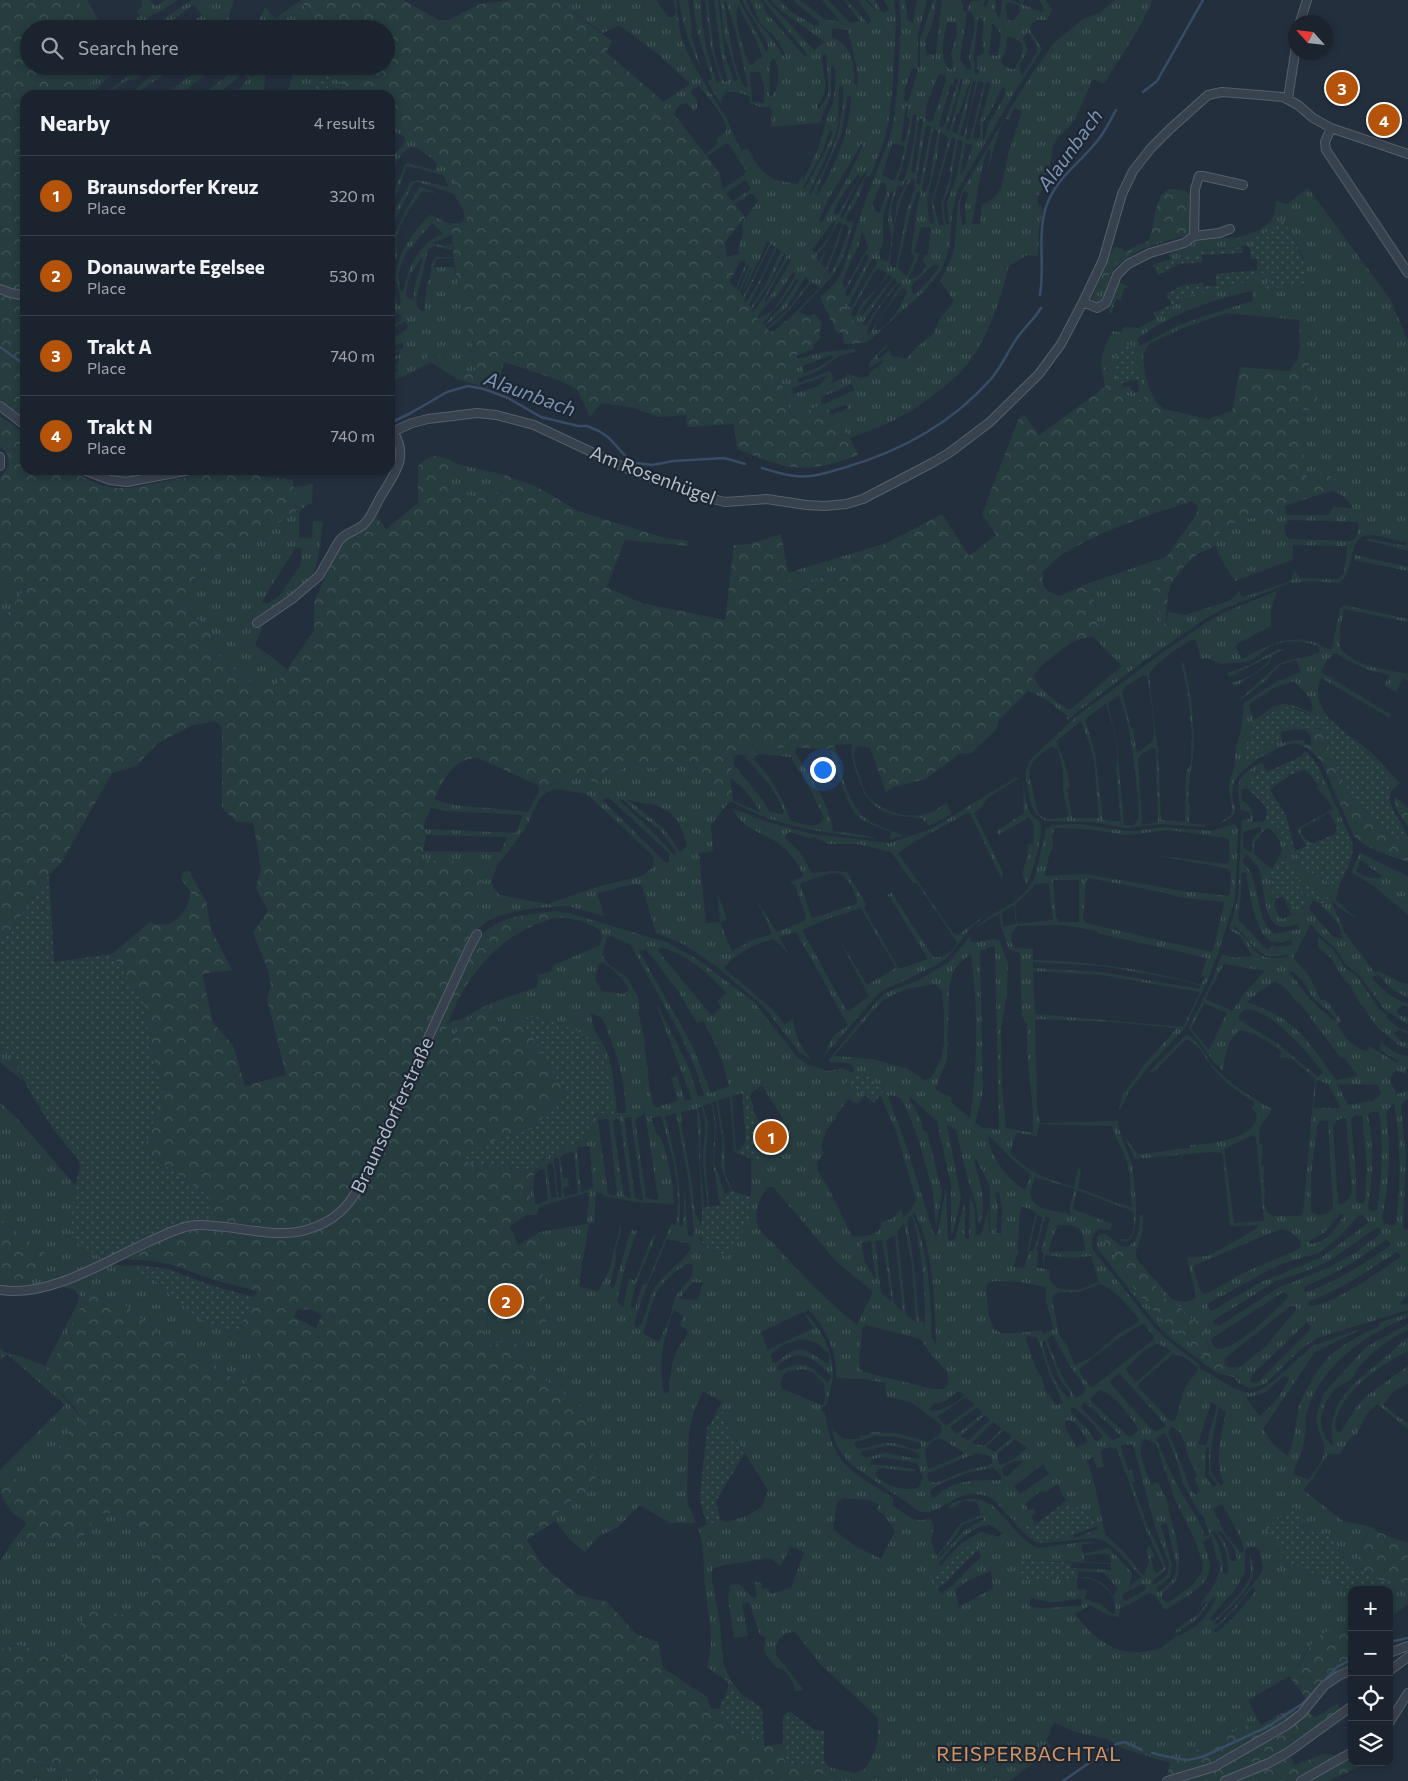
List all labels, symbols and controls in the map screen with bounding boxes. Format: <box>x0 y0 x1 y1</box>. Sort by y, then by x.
north arrow <box>1288 15 1333 60</box>
search box <box>20 20 395 75</box>
icon: search <box>38 34 66 62</box>
text: Search here <box>78 36 178 59</box>
pin: 3 <box>1326 69 1358 107</box>
pin: 4 <box>1368 101 1400 139</box>
water label: Alaunbach <box>1031 104 1107 196</box>
text: Nearby <box>40 110 110 135</box>
text: 4 results <box>314 113 375 132</box>
text: Braunsdorfer Kreuz <box>87 175 259 198</box>
text: 1 <box>52 186 60 205</box>
text: 320 m <box>330 186 375 205</box>
text: Place <box>87 198 126 217</box>
text: Donauwarte Egelsee <box>87 255 265 278</box>
text: 2 <box>51 266 61 285</box>
text: 530 m <box>329 266 375 285</box>
text: Place <box>87 278 126 297</box>
text: Trakt A <box>87 335 152 358</box>
text: 3 <box>51 346 61 365</box>
text: 740 m <box>330 346 375 365</box>
text: Place <box>87 358 126 377</box>
water label: Alaunbach <box>480 365 579 421</box>
text: Trakt N <box>87 415 153 438</box>
text: 4 <box>51 426 61 445</box>
text: 740 m <box>330 426 375 445</box>
text: Place <box>87 438 126 457</box>
street label: Am Rosenhügel <box>587 440 719 509</box>
your location <box>810 757 836 783</box>
street label: Braunsdorferstraße <box>345 1033 438 1196</box>
pin: 1 <box>755 1118 787 1156</box>
pin: 2 <box>490 1282 522 1320</box>
map controls <box>1348 1586 1393 1766</box>
button: + <box>1348 1586 1393 1631</box>
button: − <box>1348 1631 1393 1676</box>
button: locate <box>1348 1676 1393 1721</box>
button: layers <box>1348 1721 1393 1766</box>
district label: REISPERBACHTAL <box>936 1741 1122 1765</box>

